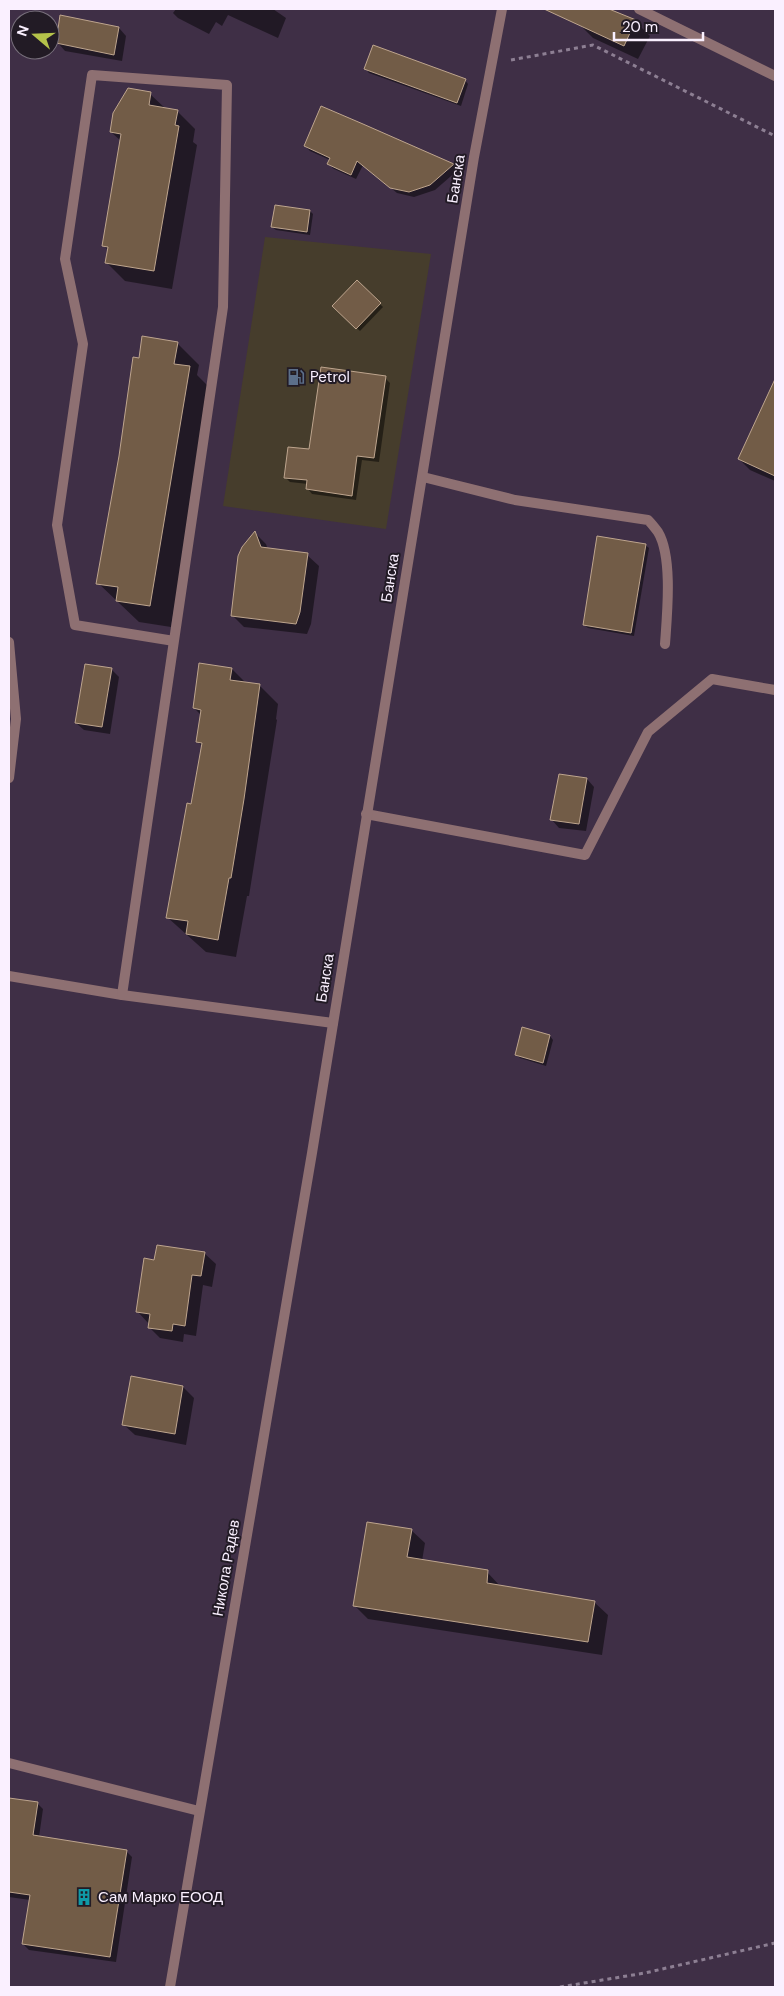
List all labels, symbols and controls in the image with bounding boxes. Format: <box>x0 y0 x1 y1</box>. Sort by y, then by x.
north arrow <box>10 10 60 60</box>
scale bar <box>614 10 703 42</box>
text: 20 m <box>622 17 658 37</box>
text: N <box>13 23 33 39</box>
street label: Банска <box>442 152 470 205</box>
fuel station icon: Petrol <box>286 367 306 387</box>
place label: Petrol <box>310 367 350 387</box>
street label: Банска <box>376 551 404 604</box>
street label: Банска <box>311 951 339 1004</box>
street label: Никола Радев <box>208 1518 244 1618</box>
building icon: Сам Марко ЕООД <box>74 1887 94 1907</box>
place label: Сам Марко ЕООД <box>98 1887 223 1907</box>

